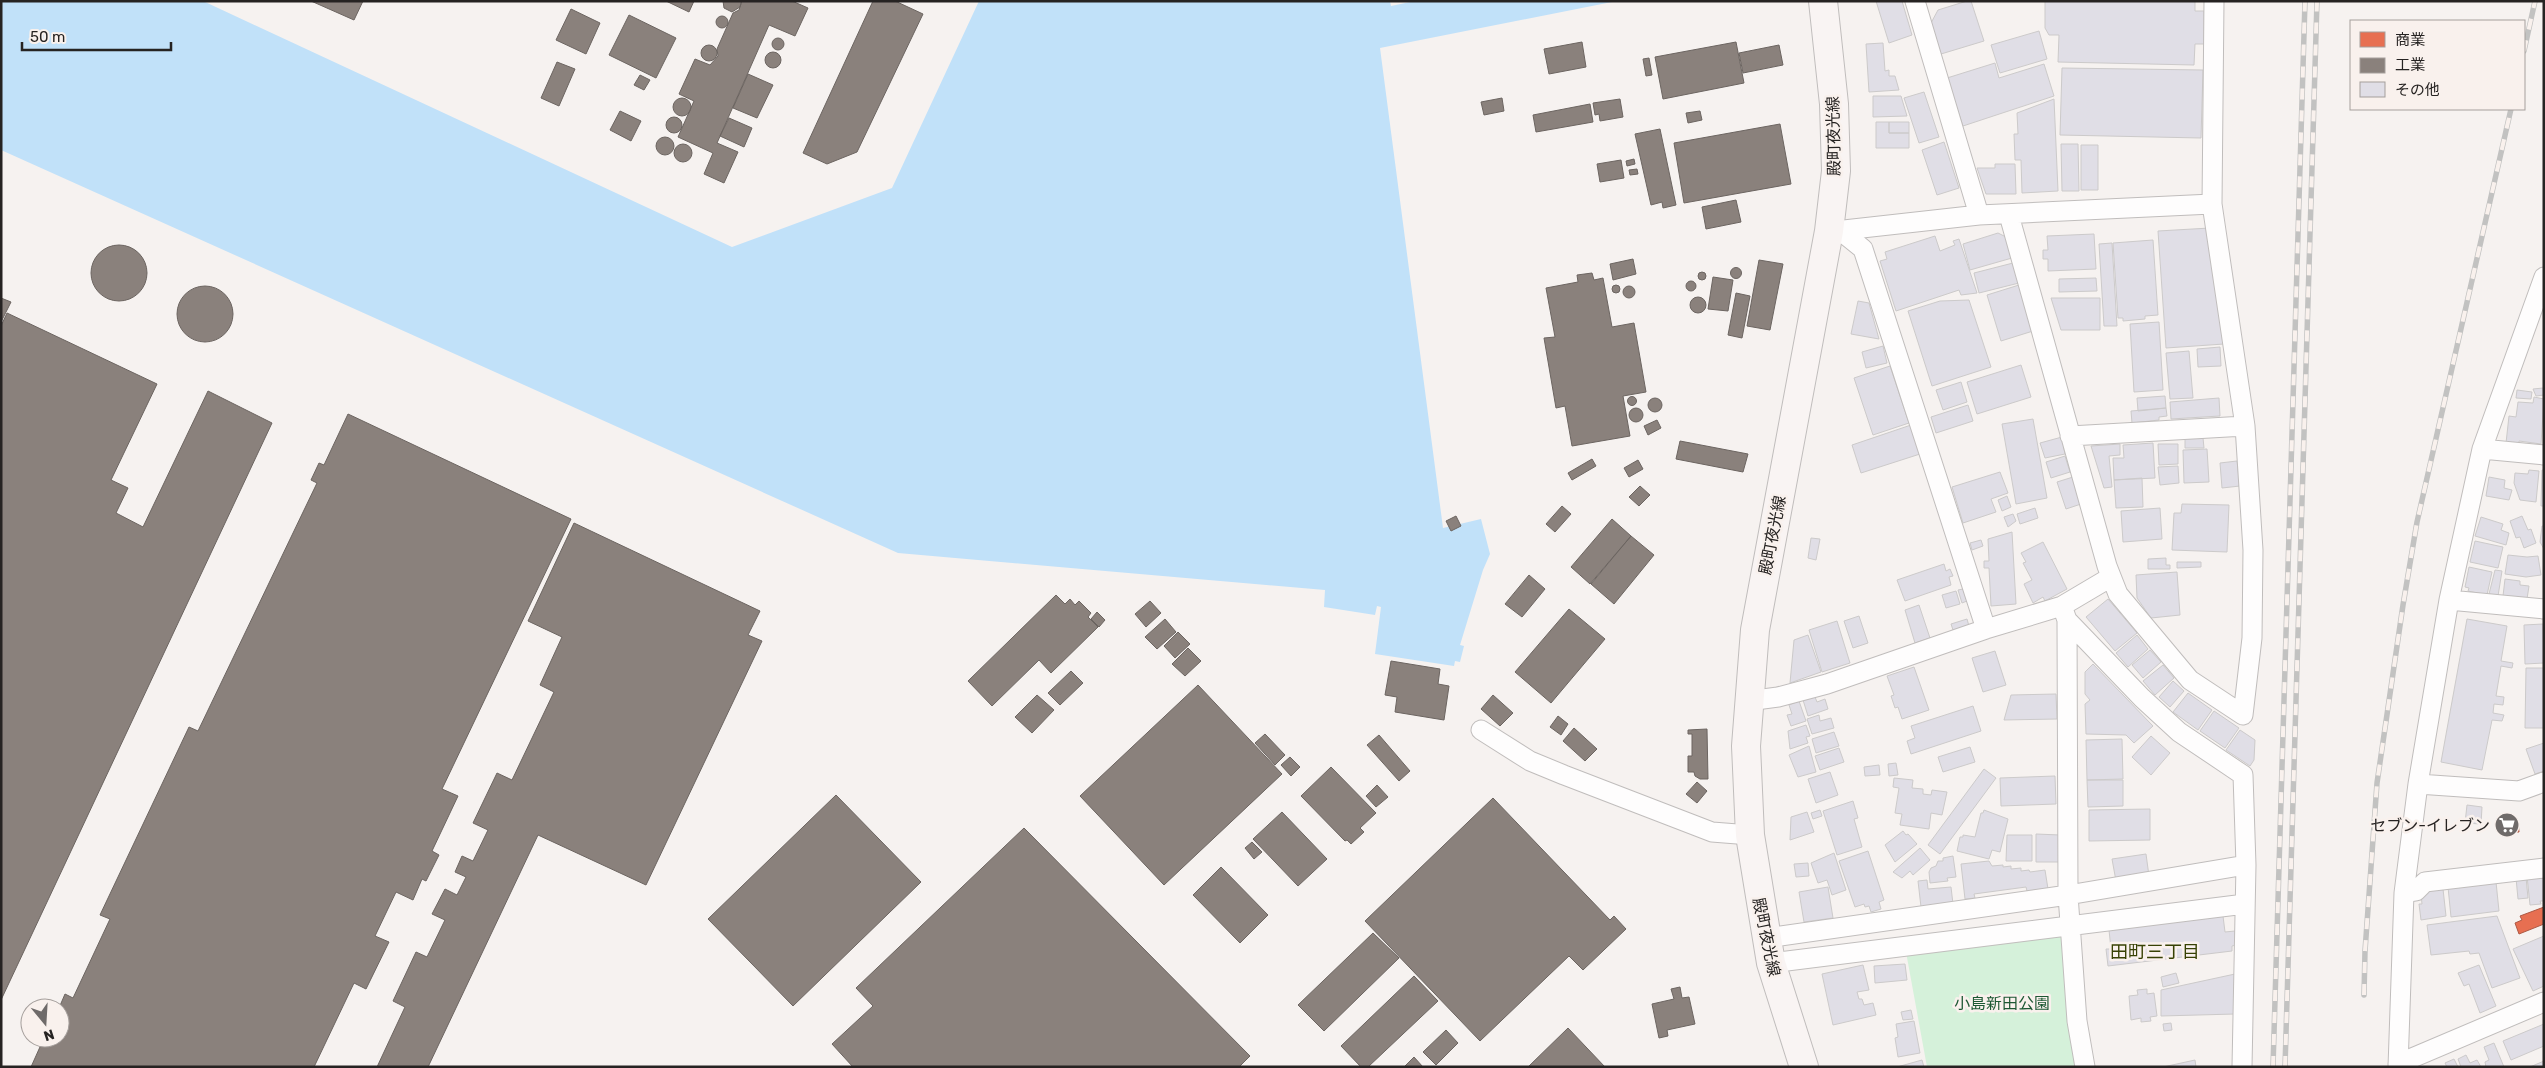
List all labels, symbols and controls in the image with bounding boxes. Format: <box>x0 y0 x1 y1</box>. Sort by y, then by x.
scale bar <box>22 20 171 52</box>
legend <box>2350 20 2525 110</box>
text: 50 m <box>30 28 65 46</box>
text: 商業 <box>2395 31 2425 49</box>
text: 工業 <box>2395 56 2425 74</box>
text: その他 <box>2395 81 2440 99</box>
street label: 殿町夜光線 <box>1823 96 1844 176</box>
street label: 殿町夜光線 <box>1756 494 1789 576</box>
supermarket icon: セブン-イレブン <box>2494 812 2520 838</box>
place label: セブン-イレブン <box>2370 816 2490 835</box>
street label: 殿町夜光線 <box>1749 896 1784 978</box>
district label: 田町三丁目 <box>2110 941 2200 963</box>
park label: 小島新田公園 <box>1954 994 2050 1013</box>
north arrow <box>20 998 70 1048</box>
text: N <box>41 1025 56 1045</box>

